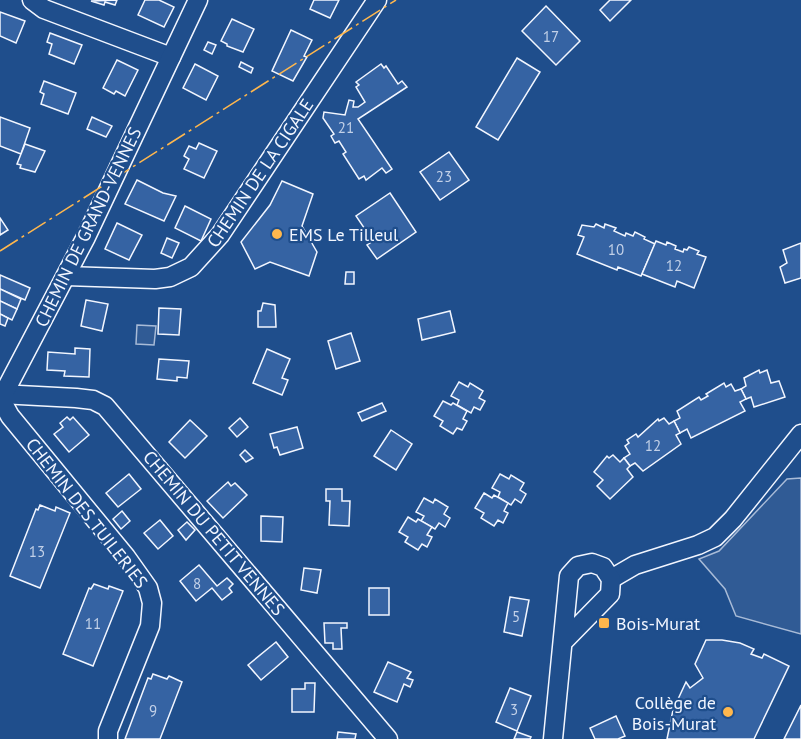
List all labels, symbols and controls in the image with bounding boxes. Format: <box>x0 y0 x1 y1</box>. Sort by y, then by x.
house number: 17 <box>543 27 559 46</box>
street label: CHEMIN DE LA CIGALE <box>202 94 318 252</box>
house number: 21 <box>338 118 354 137</box>
street label: CHEMIN DE GRAND-VENNES <box>30 123 146 331</box>
house number: 23 <box>436 167 452 186</box>
place label: EMS Le Tilleul <box>289 223 399 246</box>
marker: EMS Le Tilleul <box>270 227 284 241</box>
house number: 10 <box>608 240 624 259</box>
house number: 12 <box>666 256 682 275</box>
street label: CHEMIN DES TUILERIES <box>21 433 153 593</box>
house number: 12 <box>645 436 661 455</box>
street label: CHEMIN DU PETIT VENNES <box>138 446 290 620</box>
house number: 13 <box>29 542 45 561</box>
house number: 8 <box>193 574 201 593</box>
house number: 5 <box>512 607 520 626</box>
place label: Bois-Murat <box>616 612 700 635</box>
house number: 11 <box>85 614 101 633</box>
marker: Bois-Murat <box>597 616 611 630</box>
place label: Collège de Bois-Murat <box>632 691 716 735</box>
house number: 3 <box>510 700 518 719</box>
house number: 9 <box>149 701 157 720</box>
marker: Collège de Bois-Murat <box>721 705 735 719</box>

